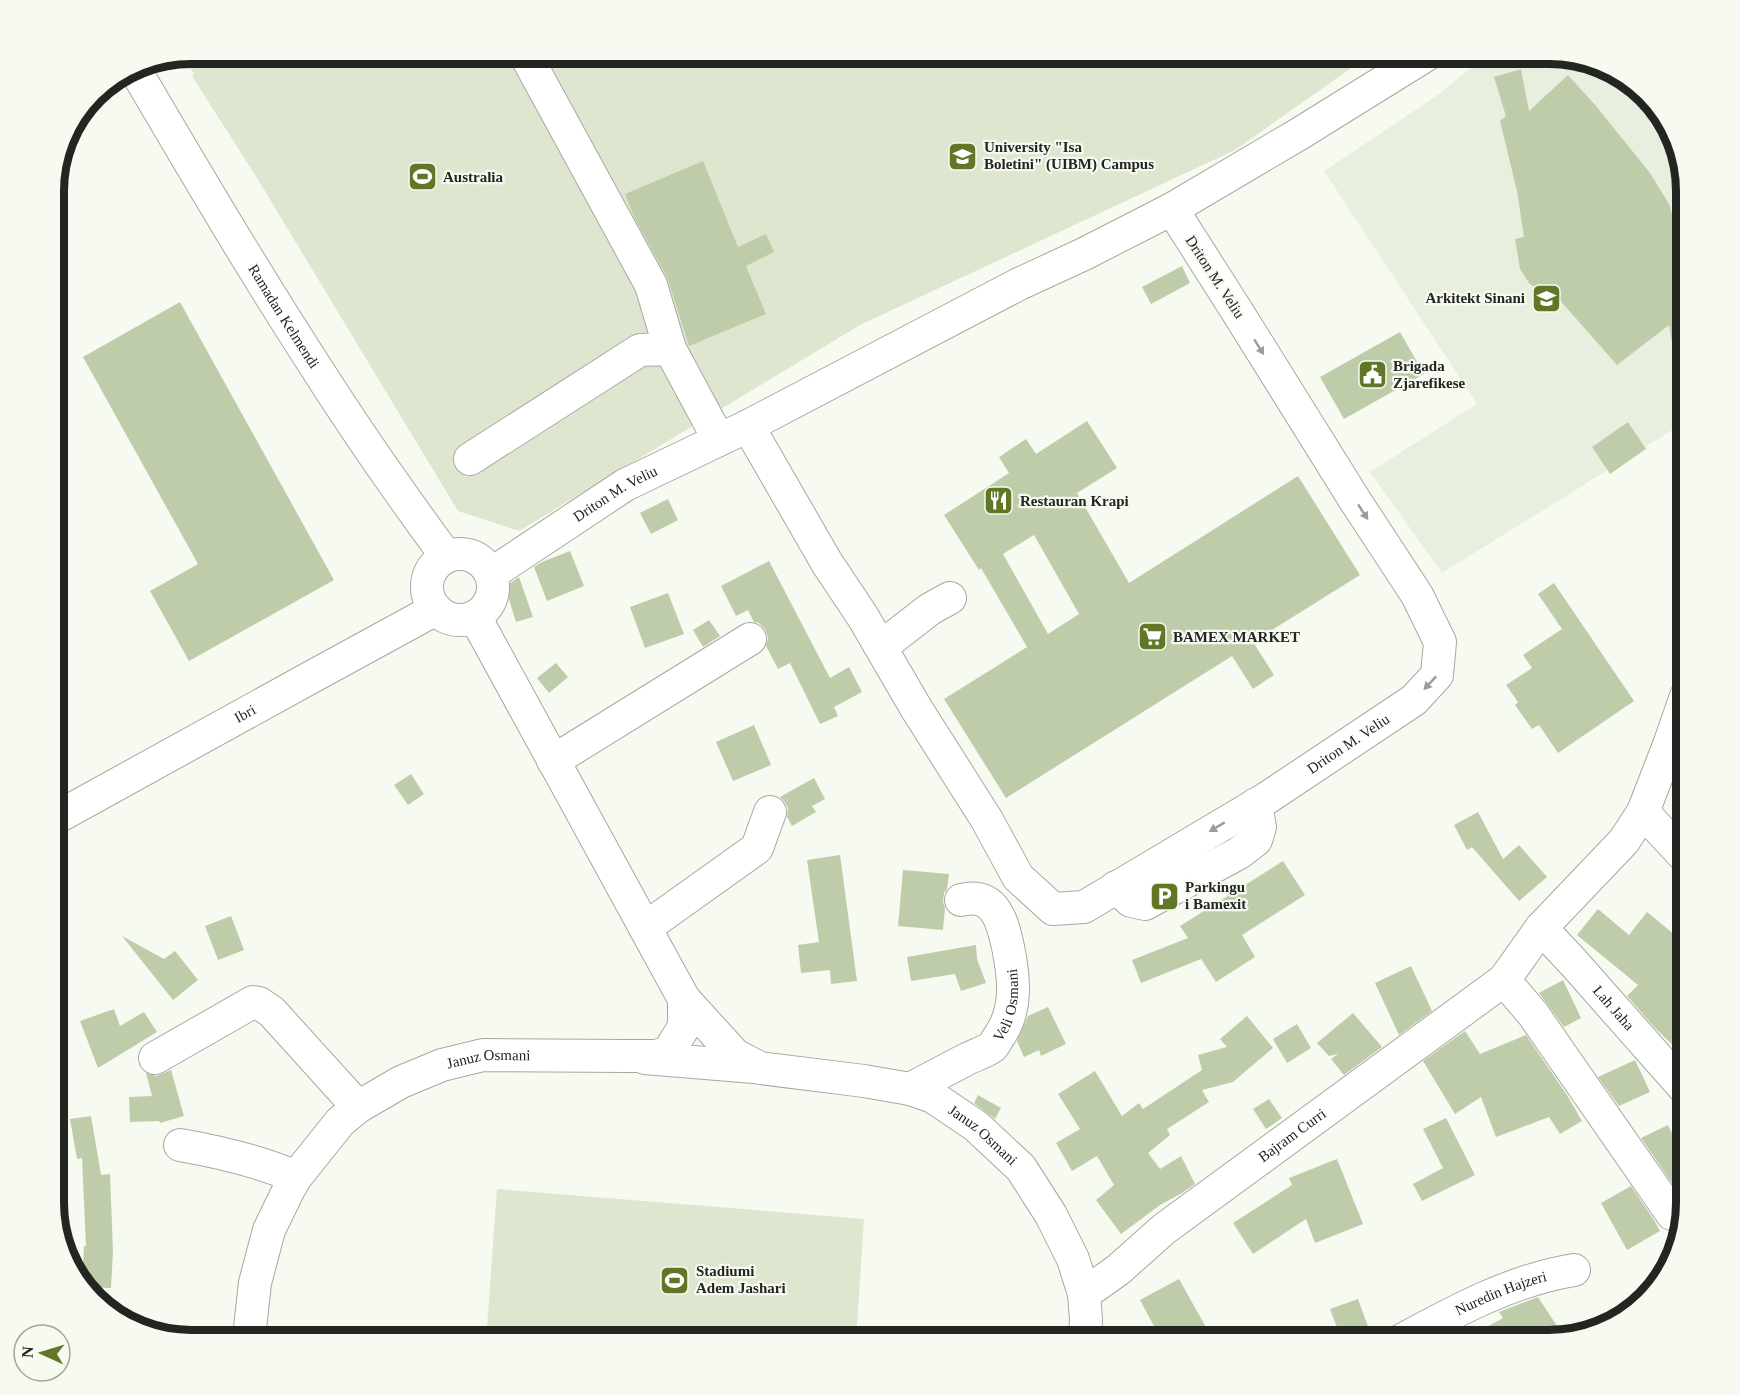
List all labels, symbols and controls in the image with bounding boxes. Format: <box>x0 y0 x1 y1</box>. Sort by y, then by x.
place label: University "Isa Boletini" (UIBM) Campus <box>984 139 1154 173</box>
school or university icon: University "Isa Boletini" (UIBM) Campus <box>947 140 979 172</box>
sports icon: Australia <box>406 161 438 193</box>
place label: Australia <box>443 169 504 185</box>
street label: Driton M. Veliu <box>1182 233 1248 322</box>
street label: Ramadan Kelmendi <box>245 261 322 371</box>
school or university icon: Arkitekt Sinani <box>1530 282 1562 314</box>
place label: Arkitekt Sinani <box>1425 290 1525 306</box>
one-way arrow <box>1254 339 1265 355</box>
place label: Brigada Zjarefikese <box>1393 358 1466 391</box>
public building icon: Brigada Zjarefikese <box>1356 359 1388 391</box>
street label: Driton M. Veliu <box>570 463 660 525</box>
restaurant icon: Restauran Krapi <box>983 485 1015 517</box>
place label: Restauran Krapi <box>1020 493 1129 509</box>
one-way arrow <box>1357 504 1368 521</box>
supermarket icon: BAMEX MARKET <box>1136 621 1168 653</box>
place label: BAMEX MARKET <box>1173 629 1300 645</box>
one-way arrow <box>1423 675 1437 690</box>
street label: Ibri <box>232 701 258 726</box>
street label: Driton M. Veliu <box>1304 710 1393 777</box>
one-way arrow <box>1209 822 1225 833</box>
place label: Parkingu i Bamexit <box>1185 879 1246 912</box>
parking icon: Parkingu i Bamexit <box>1148 880 1180 912</box>
street label: Veli Osmani <box>990 968 1021 1044</box>
street label: Lah Jaha <box>1590 983 1638 1034</box>
street label: Januz Osmani <box>445 1047 530 1072</box>
street label: Januz Osmani <box>945 1102 1020 1168</box>
street label: Bajram Curri <box>1255 1105 1329 1165</box>
place label: Stadiumi Adem Jashari <box>696 1263 786 1296</box>
sports icon: Stadiumi Adem Jashari <box>659 1264 691 1296</box>
street label: Nuredin Hajzeri <box>1453 1268 1548 1319</box>
north arrow <box>12 1323 72 1383</box>
text: N <box>19 1345 36 1358</box>

